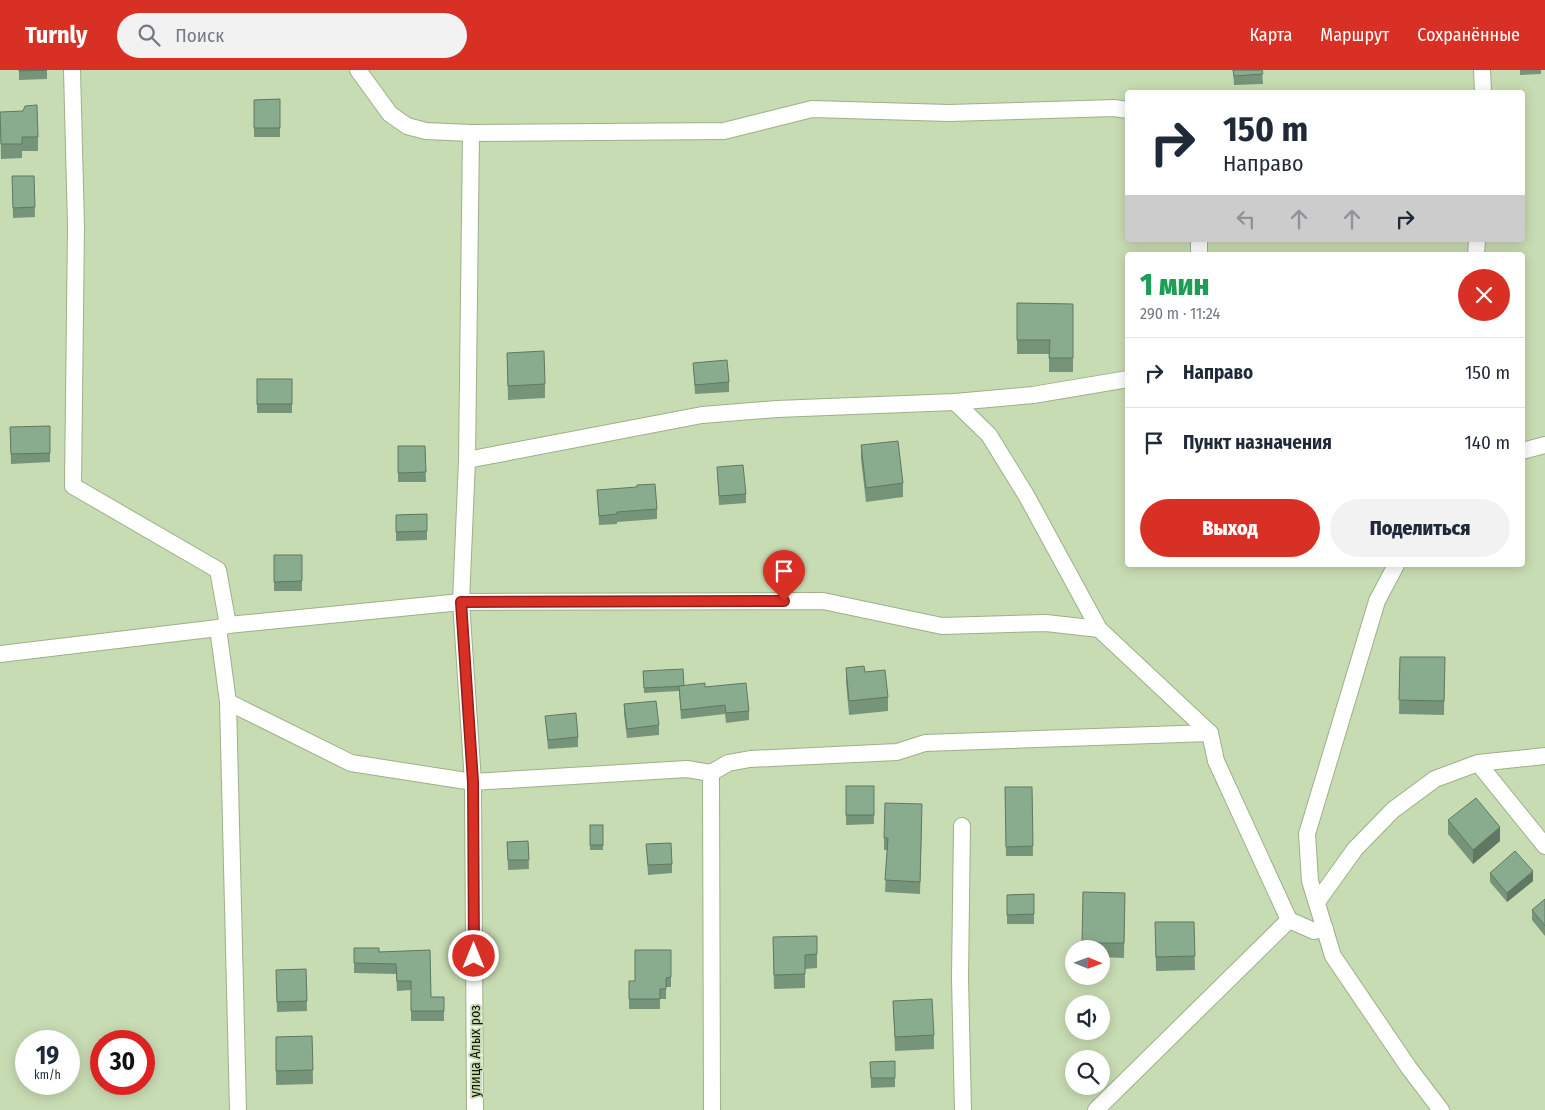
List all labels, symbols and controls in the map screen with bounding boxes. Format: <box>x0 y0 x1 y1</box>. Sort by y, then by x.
search box <box>117 13 467 58</box>
text: Turnly <box>25 21 87 49</box>
icon: search <box>135 21 163 49</box>
text: Поиск <box>175 24 224 47</box>
text: Карта <box>1249 24 1292 46</box>
text: Маршрут <box>1320 24 1389 46</box>
text: Сохранённые <box>1417 24 1520 46</box>
text: 150 m <box>1223 108 1308 150</box>
icon: right <box>1140 110 1205 175</box>
text: Направо <box>1223 150 1304 177</box>
icon: left <box>1232 205 1260 233</box>
icon: ahead <box>1285 205 1313 233</box>
icon: ahead <box>1338 205 1366 233</box>
icon: right <box>1391 205 1419 233</box>
text: 1 мин <box>1140 267 1209 303</box>
button: close <box>1458 269 1510 321</box>
text: 290 m · 11:24 <box>1140 304 1220 323</box>
icon: right <box>1140 359 1168 387</box>
text: Направо <box>1183 361 1253 384</box>
text: 150 m <box>1465 361 1510 384</box>
icon: arrive <box>1140 429 1168 457</box>
text: Пункт назначения <box>1183 431 1332 454</box>
text: 140 m <box>1464 431 1510 454</box>
button: Выход <box>1140 499 1320 557</box>
button: Поделиться <box>1330 499 1510 557</box>
pin <box>763 550 805 601</box>
icon: arrive <box>770 557 798 585</box>
position arrow <box>447 929 499 981</box>
north arrow <box>1065 940 1110 985</box>
map controls <box>1065 940 1110 1095</box>
button: sound <box>1065 995 1110 1040</box>
street label: улица Алых роз <box>467 1005 484 1097</box>
speed limit sign: 30 <box>90 1030 155 1095</box>
text: 19 <box>36 1041 59 1071</box>
button: search <box>1065 1050 1110 1095</box>
text: km/h <box>34 1068 61 1082</box>

